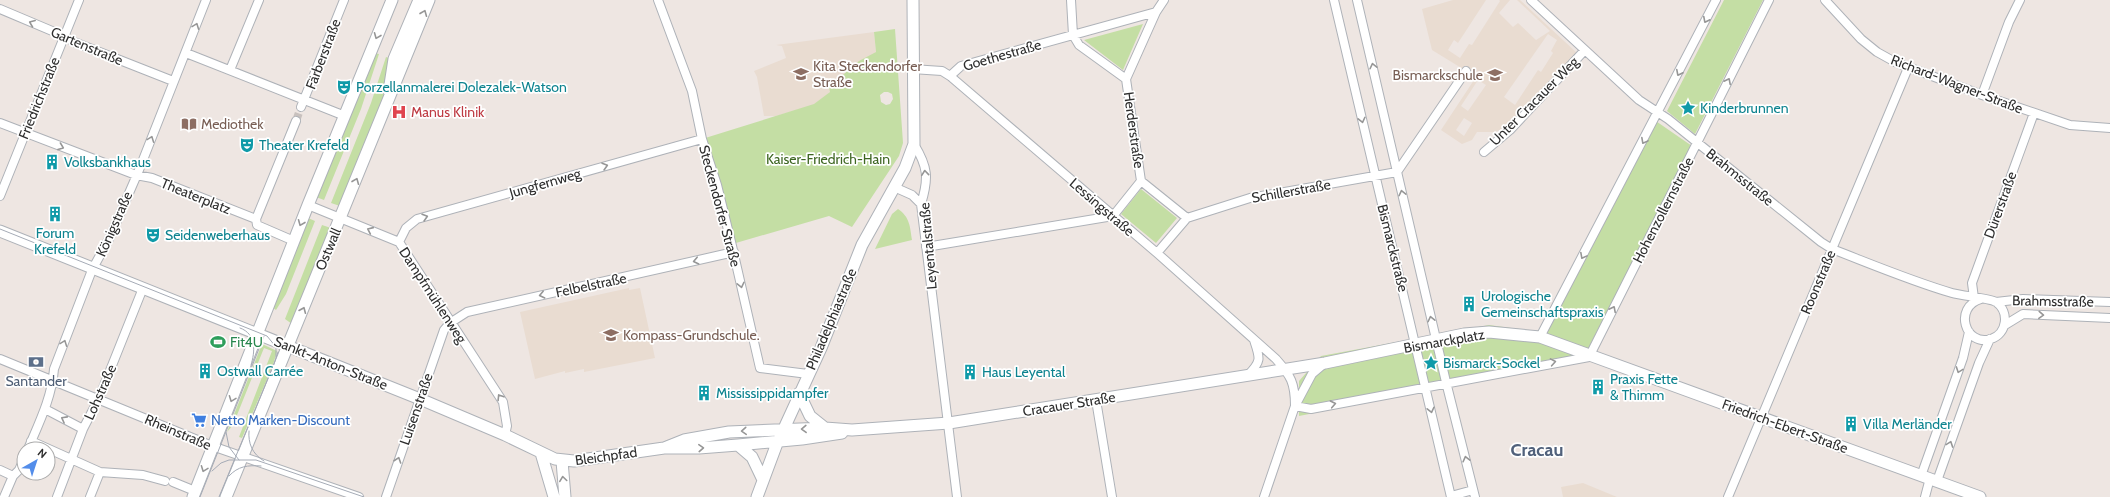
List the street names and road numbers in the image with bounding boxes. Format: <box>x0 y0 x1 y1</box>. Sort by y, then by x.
street label: Färberstraße <box>301 16 345 92</box>
street label: Gartenstraße <box>48 23 126 69</box>
street label: Goethestraße <box>961 35 1043 75</box>
street label: Richard-Wagner-Straße <box>1888 51 2026 117</box>
street label: Unter Cracauer Weg <box>1486 52 1583 149</box>
street label: Friedrichstraße <box>14 54 64 142</box>
street label: Herderstraße <box>1120 91 1148 169</box>
street label: Steckendorfer Straße <box>695 143 745 269</box>
street label: Brahmsstraße <box>1703 144 1777 210</box>
street label: Hohenzollernstraße <box>1628 154 1698 266</box>
street label: Jungfernweg <box>506 164 584 202</box>
street label: Dürerstraße <box>1980 169 2020 241</box>
street label: Theaterplatz <box>158 174 234 218</box>
street label: Lessingstraße <box>1066 174 1138 240</box>
street label: Schillerstraße <box>1250 175 1332 207</box>
street label: Königstraße <box>92 189 136 259</box>
street label: Leyentalstraße <box>915 202 941 290</box>
street label: Bismarckstraße <box>1373 202 1413 294</box>
street label: Ostwall <box>311 224 345 273</box>
street label: Dampfmühlenweg <box>395 244 471 347</box>
street label: Roonstraße <box>1796 247 1840 317</box>
street label: Philadelphiastraße <box>802 266 860 372</box>
street label: Felbelstraße <box>554 269 628 301</box>
street label: Brahmsstraße <box>2012 291 2094 311</box>
street label: Bismarckplatz <box>1402 325 1486 357</box>
street label: Sankt-Anton-Straße <box>272 332 390 394</box>
street label: Lohstraße <box>80 361 120 423</box>
street label: Luisenstraße <box>395 371 437 447</box>
street label: Cracauer Straße <box>1021 388 1117 420</box>
street label: Friedrich-Ebert-Straße <box>1720 395 1850 457</box>
street label: Rheinstraße <box>142 410 214 454</box>
street label: Bleichpfad <box>574 443 638 469</box>

